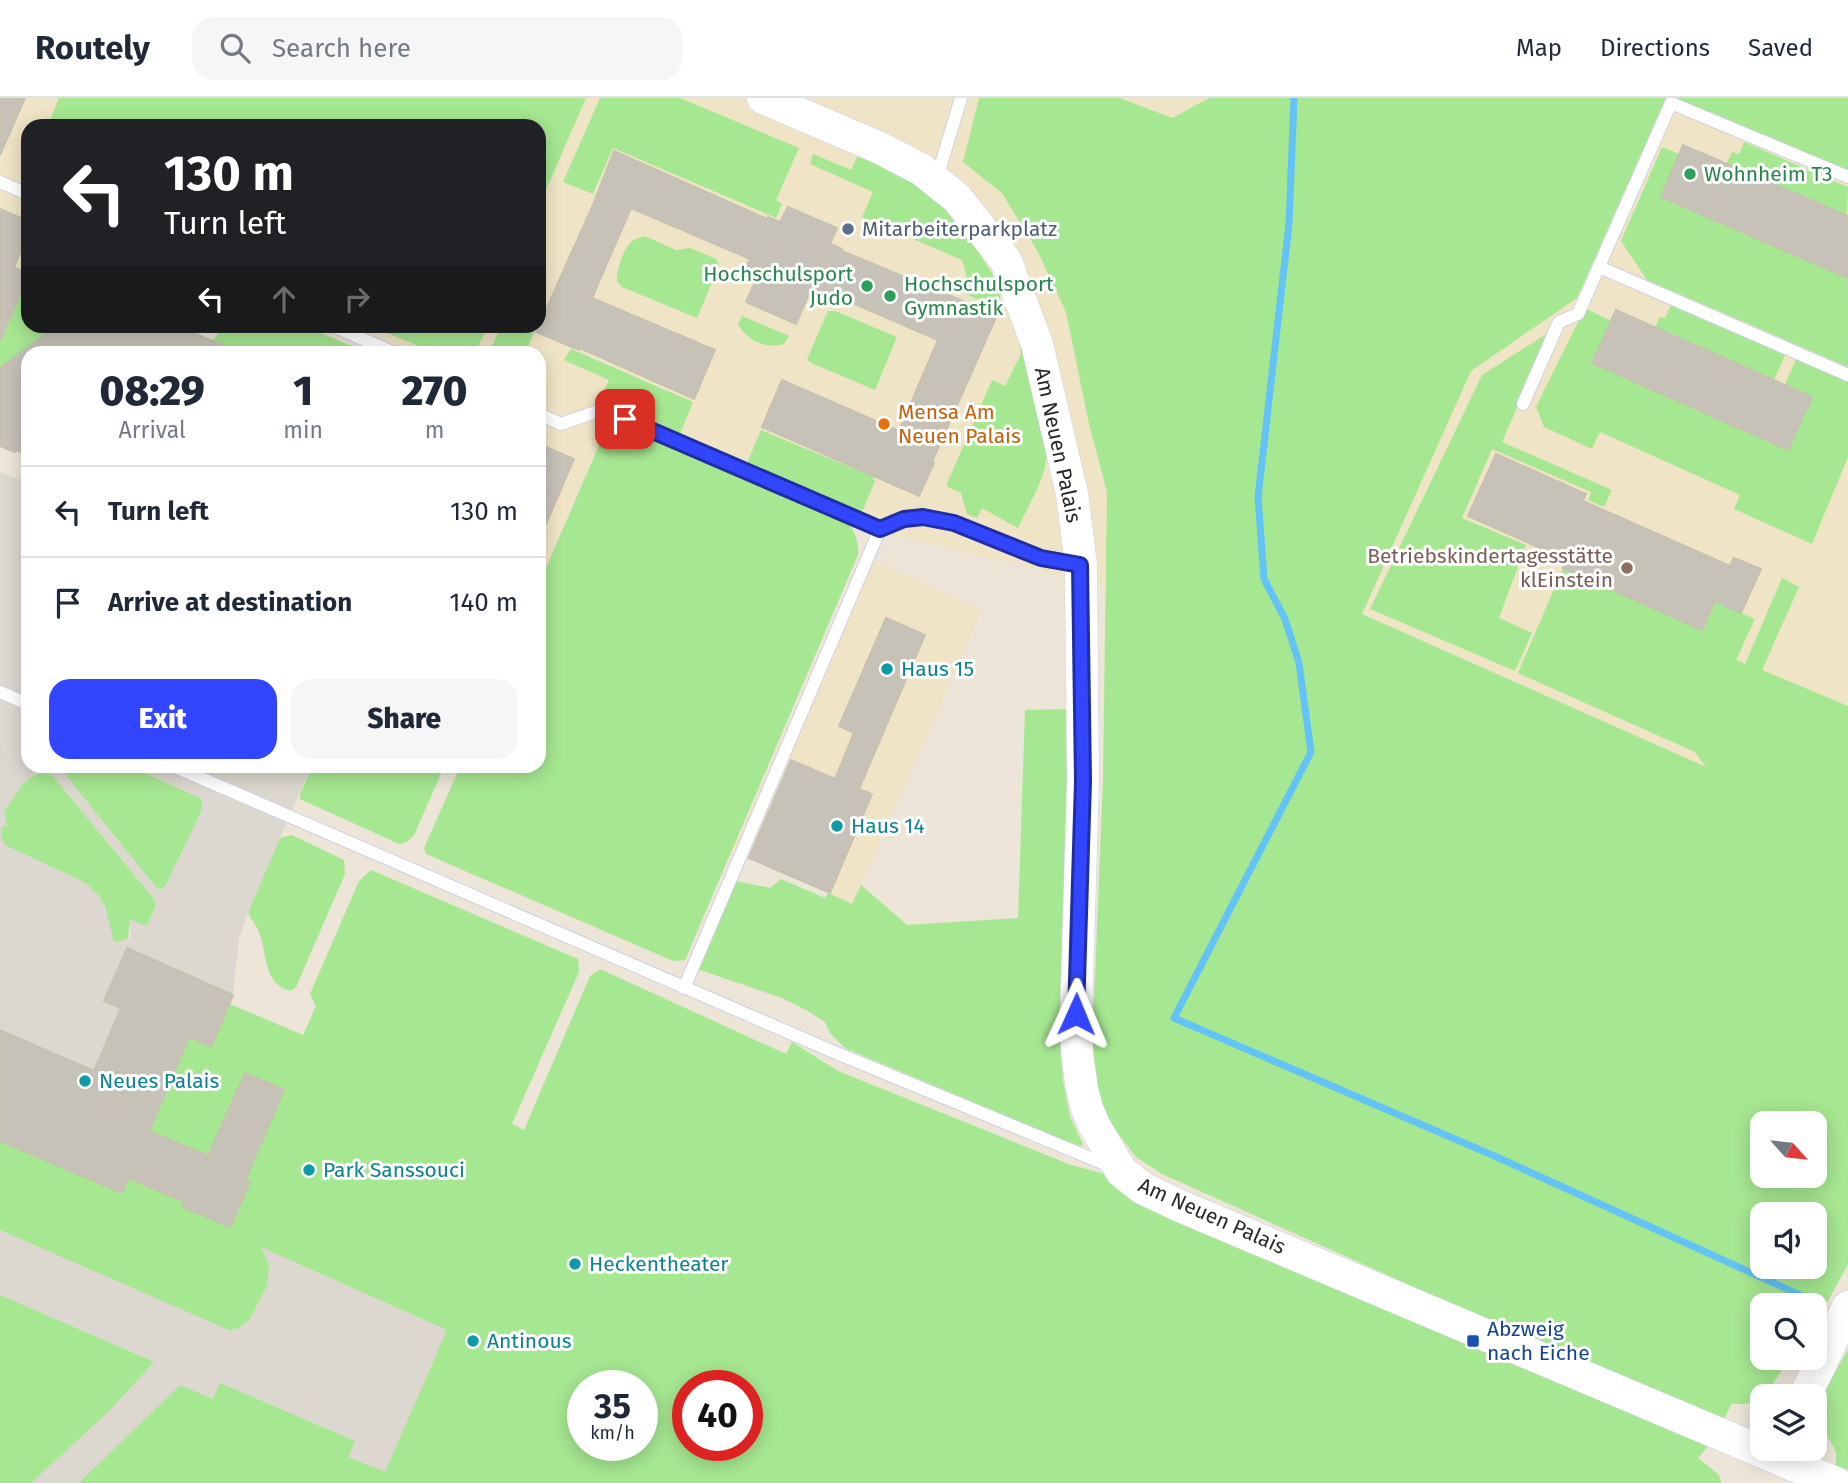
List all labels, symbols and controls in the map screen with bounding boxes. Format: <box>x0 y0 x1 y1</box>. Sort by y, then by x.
search box <box>192 17 682 80</box>
text: Routely <box>35 28 150 68</box>
icon: search <box>216 29 254 67</box>
text: Search here <box>272 33 411 64</box>
text: Map <box>1516 34 1562 62</box>
text: Directions <box>1600 34 1710 62</box>
text: Saved <box>1748 34 1813 62</box>
text: 130 m <box>164 144 294 203</box>
icon: left <box>49 147 140 238</box>
place label: Wohnheim T3 <box>1704 161 1833 187</box>
marker: Wohnheim T3 <box>1682 166 1698 182</box>
text: Turn left <box>164 204 286 242</box>
place label: Mitarbeiterparkplatz <box>862 216 1057 242</box>
marker: Mitarbeiterparkplatz <box>840 221 856 237</box>
place label: Hochschulsport Judo <box>703 261 853 311</box>
place label: Hochschulsport Gymnastik <box>904 271 1054 321</box>
marker: Hochschulsport Judo <box>859 278 875 294</box>
icon: left <box>192 280 230 318</box>
icon: ahead <box>265 280 303 318</box>
icon: right <box>338 280 376 318</box>
marker: Hochschulsport Gymnastik <box>882 288 898 304</box>
street label: Am Neuen Palais <box>1029 365 1087 525</box>
text: 08:29 <box>99 366 205 416</box>
text: 1 <box>293 366 313 416</box>
text: 270 <box>401 366 468 416</box>
pin <box>595 389 655 449</box>
place label: Mensa Am Neuen Palais <box>898 399 1021 449</box>
icon: arrive <box>606 400 644 438</box>
text: Arrival <box>118 416 186 444</box>
text: min <box>283 416 323 444</box>
text: m <box>425 416 444 444</box>
marker: Mensa Am Neuen Palais <box>876 416 892 432</box>
icon: left <box>49 493 87 531</box>
text: Turn left <box>108 496 209 527</box>
text: 130 m <box>450 496 518 527</box>
place label: Betriebskindertagesstätte klEinstein <box>1367 543 1613 593</box>
marker: Betriebskindertagesstätte klEinstein <box>1619 560 1635 576</box>
icon: arrive <box>49 584 87 622</box>
text: Arrive at destination <box>108 587 352 618</box>
text: 140 m <box>449 587 518 618</box>
place label: Haus 15 <box>901 656 974 682</box>
marker: Haus 15 <box>879 661 895 677</box>
button: Exit <box>49 679 277 759</box>
button: Share <box>291 679 518 759</box>
place label: Haus 14 <box>851 813 925 839</box>
marker: Haus 14 <box>829 818 845 834</box>
position arrow <box>1039 977 1113 1051</box>
place label: Neues Palais <box>99 1068 219 1094</box>
marker: Neues Palais <box>77 1073 93 1089</box>
north arrow <box>1750 1111 1827 1188</box>
map controls <box>1750 1111 1827 1461</box>
place label: Park Sanssouci <box>323 1157 465 1183</box>
marker: Park Sanssouci <box>301 1162 317 1178</box>
street label: Am Neuen Palais <box>1134 1172 1290 1260</box>
button: sound <box>1750 1202 1827 1279</box>
place label: Heckentheater <box>589 1251 728 1277</box>
marker: Heckentheater <box>567 1256 583 1272</box>
button: search <box>1750 1293 1827 1370</box>
place label: Abzweig nach Eiche <box>1487 1316 1590 1366</box>
place label: Antinous <box>487 1328 572 1354</box>
marker: Antinous <box>465 1333 481 1349</box>
marker: Abzweig nach Eiche <box>1465 1333 1481 1349</box>
speed limit sign: 40 <box>672 1370 763 1461</box>
button: layers <box>1750 1384 1827 1461</box>
text: 35 <box>594 1385 631 1427</box>
text: km/h <box>590 1422 635 1444</box>

